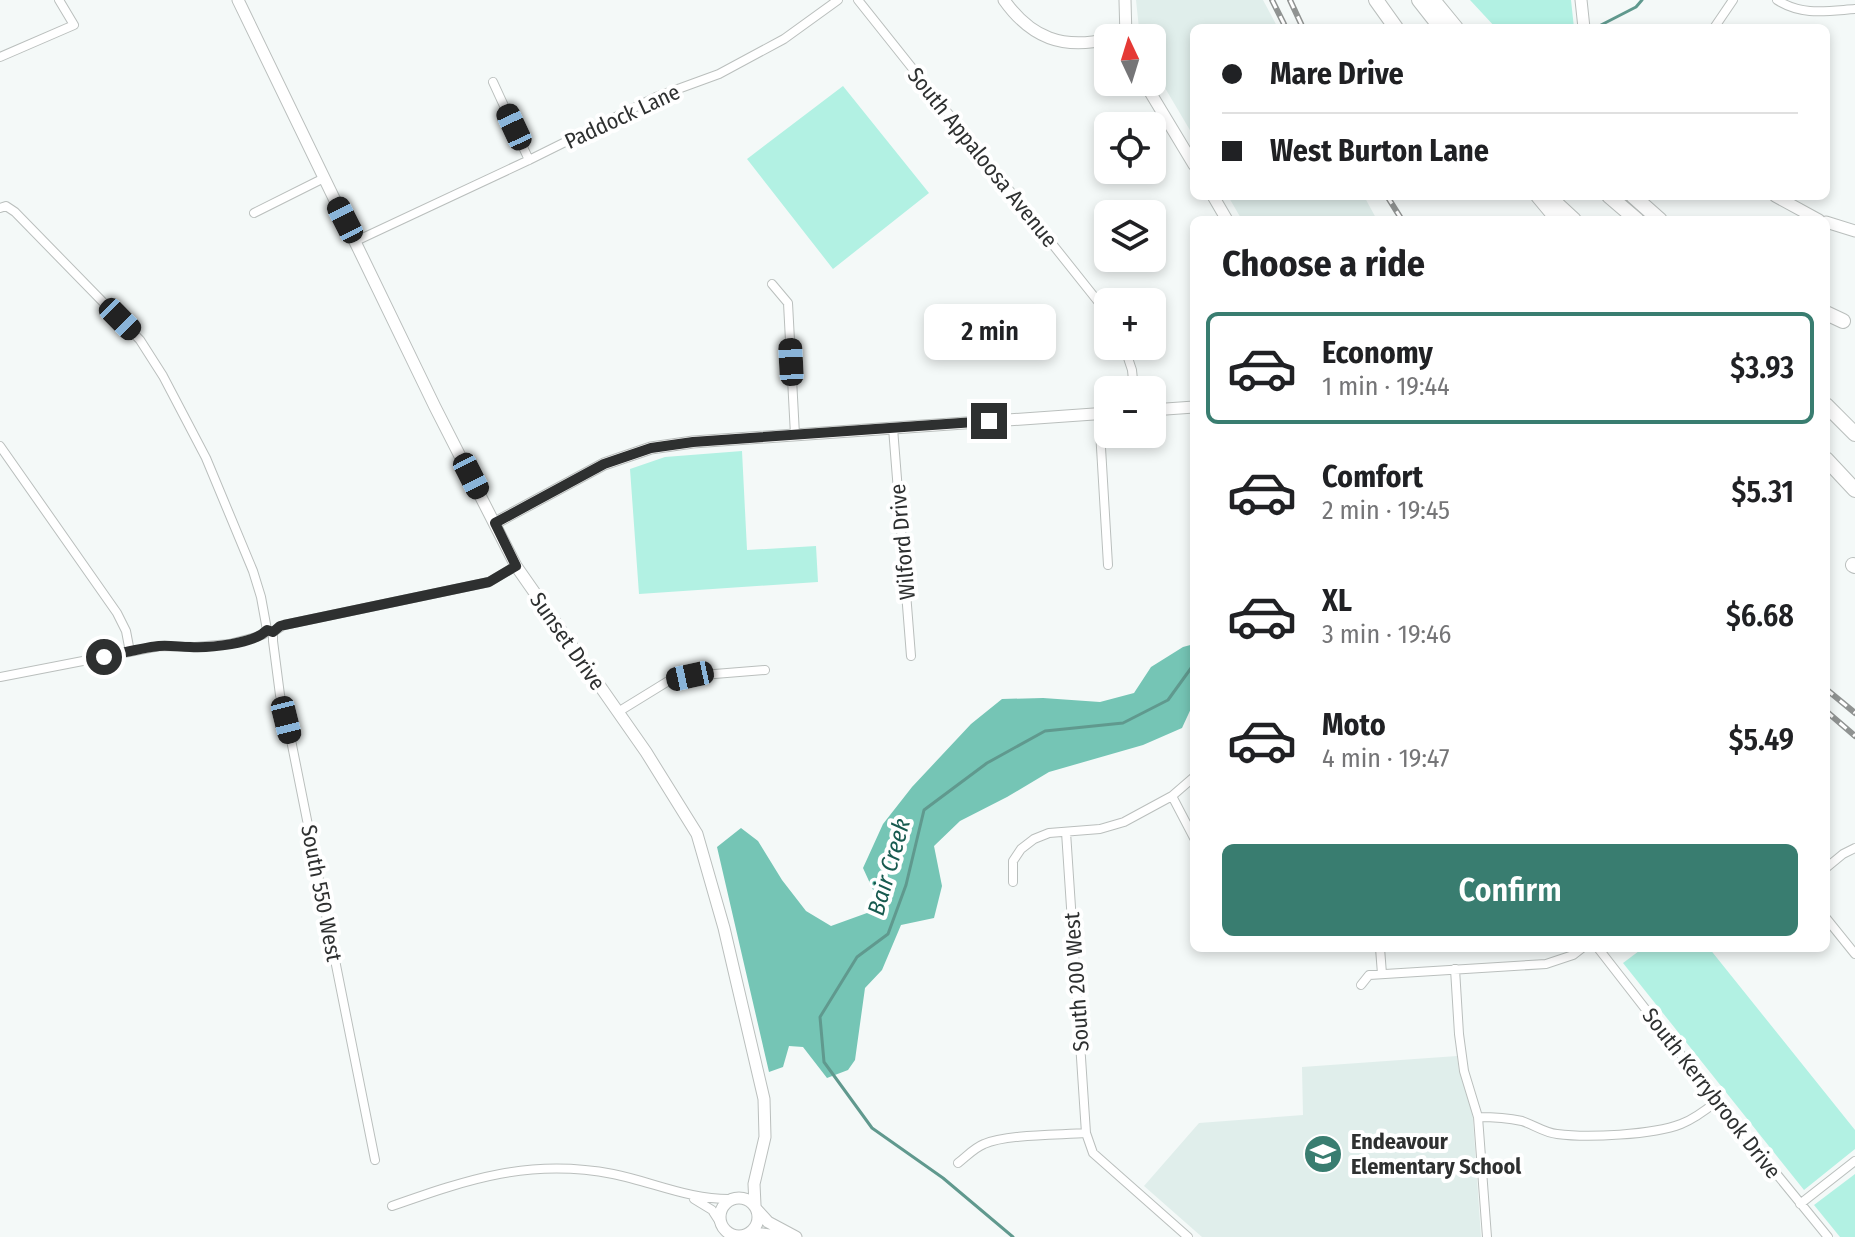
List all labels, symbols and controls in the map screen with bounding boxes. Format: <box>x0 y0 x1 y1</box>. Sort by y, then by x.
north arrow <box>1094 24 1166 96</box>
map controls <box>1094 24 1166 448</box>
text: Mare Drive <box>1270 56 1404 92</box>
street label: South Appaloosa Avenue <box>902 62 1063 253</box>
street label: Paddock Lane <box>560 78 684 155</box>
car <box>493 100 535 154</box>
button: locate <box>1094 112 1166 184</box>
text: West Burton Lane <box>1270 133 1489 169</box>
car <box>323 193 367 247</box>
button: layers <box>1094 200 1166 272</box>
text: Choose a ride <box>1222 242 1425 286</box>
button: + <box>1094 288 1166 360</box>
car <box>95 294 145 344</box>
callout: 2 min <box>923 305 1055 361</box>
text: 2 min <box>961 316 1019 347</box>
icon: car <box>1226 332 1298 404</box>
text: Economy <box>1322 335 1433 371</box>
car <box>778 337 804 387</box>
text: $3.93 <box>1730 350 1794 386</box>
text: 1 min · 19:44 <box>1322 371 1450 402</box>
button: − <box>1094 376 1166 448</box>
route end <box>971 403 1007 439</box>
car <box>449 449 493 503</box>
icon: car <box>1226 456 1298 528</box>
text: Comfort <box>1322 459 1423 495</box>
text: $5.31 <box>1732 474 1794 510</box>
street label: Wilford Drive <box>884 483 921 601</box>
text: 2 min · 19:45 <box>1322 495 1450 526</box>
icon: car <box>1226 580 1298 652</box>
text: XL <box>1322 583 1352 619</box>
street label: Sunset Drive <box>524 587 611 695</box>
text: $6.68 <box>1726 598 1794 634</box>
text: 3 min · 19:46 <box>1322 619 1451 650</box>
route start <box>86 639 122 675</box>
car <box>664 659 716 693</box>
car <box>269 694 303 746</box>
icon: car <box>1226 704 1298 776</box>
text: Moto <box>1322 707 1386 743</box>
text: $5.49 <box>1729 722 1794 758</box>
text: 4 min · 19:47 <box>1322 743 1449 774</box>
water label: Bair Creek <box>862 815 916 919</box>
street label: South 550 West <box>295 823 348 964</box>
button: Confirm <box>1222 844 1798 936</box>
street label: South 200 West <box>1058 911 1095 1052</box>
street label: South Kerrybrook Drive <box>1637 1003 1787 1184</box>
place label: Endeavour Elementary School <box>1351 1128 1522 1180</box>
school or university icon: Endeavour Elementary School <box>1302 1133 1344 1175</box>

